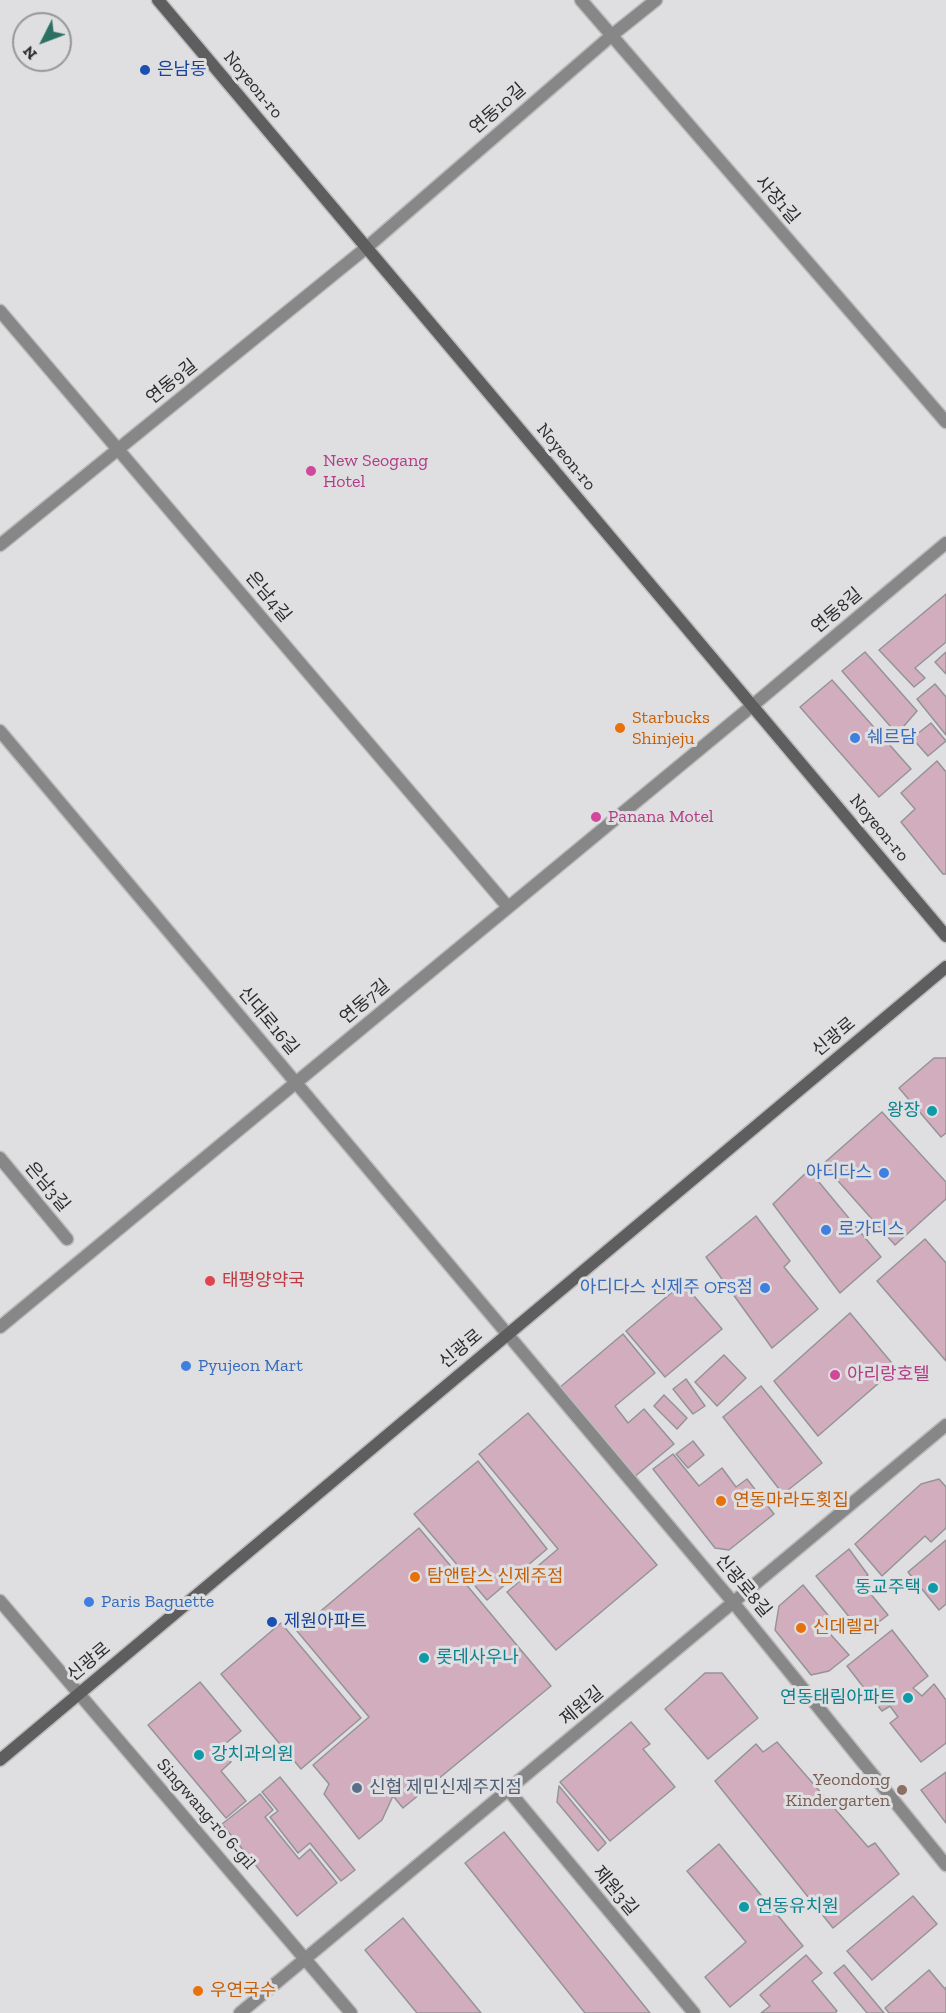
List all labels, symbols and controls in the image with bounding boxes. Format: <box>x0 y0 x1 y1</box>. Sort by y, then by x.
north arrow <box>12 12 72 72</box>
text: N <box>19 42 41 64</box>
street label: Noyeon-ro <box>219 47 287 123</box>
place label: 은남동 <box>157 59 207 81</box>
marker: 은남동 <box>138 63 152 77</box>
street label: 연동10길 <box>466 79 530 139</box>
street label: 사장1길 <box>750 172 804 228</box>
street label: 연동9길 <box>142 355 202 409</box>
street label: Noyeon-ro <box>532 419 600 495</box>
place label: New Seogang Hotel <box>323 450 428 492</box>
marker: New Seogang Hotel <box>304 464 318 478</box>
street label: 은남4길 <box>241 567 295 627</box>
street label: 연동8길 <box>807 584 867 638</box>
place label: Starbucks Shinjeju <box>632 707 710 750</box>
marker: Starbucks Shinjeju <box>613 721 627 735</box>
place label: 쉐르담 <box>867 727 917 749</box>
marker: 쉐르담 <box>848 731 862 745</box>
street label: Noyeon-ro <box>845 790 913 866</box>
place label: Panana Motel <box>608 806 714 828</box>
marker: Panana Motel <box>589 810 603 824</box>
street label: 연동7길 <box>336 975 394 1029</box>
street label: 신대로16길 <box>233 982 303 1060</box>
street label: 신광로 <box>808 1013 860 1061</box>
place label: 왕장 <box>887 1100 920 1122</box>
marker: 왕장 <box>925 1104 939 1118</box>
street label: 은남3길 <box>20 1158 74 1216</box>
place label: 아디다스 <box>806 1162 872 1184</box>
marker: 아디다스 <box>877 1166 891 1180</box>
place label: 로가디스 <box>838 1219 904 1241</box>
marker: 로가디스 <box>819 1223 833 1237</box>
place label: 태평양약국 <box>222 1270 305 1292</box>
marker: 태평양약국 <box>203 1274 217 1288</box>
place label: 아디다스 신제주 OFS점 <box>580 1277 753 1299</box>
marker: 아디다스 신제주 OFS점 <box>758 1281 772 1295</box>
street label: 신광로 <box>435 1325 487 1373</box>
place label: Pyujeon Mart <box>198 1355 303 1377</box>
marker: Pyujeon Mart <box>179 1359 193 1373</box>
place label: 아리랑호텔 <box>847 1364 930 1386</box>
marker: 아리랑호텔 <box>828 1368 842 1382</box>
place label: 연동마라도횟집 <box>733 1490 849 1512</box>
marker: 연동마라도횟집 <box>714 1494 728 1508</box>
street label: 신광로8길 <box>710 1550 776 1622</box>
place label: 탐앤탐스 신제주점 <box>427 1566 564 1588</box>
marker: 탐앤탐스 신제주점 <box>408 1570 422 1584</box>
place label: 동교주택 <box>855 1577 921 1599</box>
marker: 동교주택 <box>926 1581 940 1595</box>
place label: Paris Baguette <box>101 1591 214 1613</box>
marker: Paris Baguette <box>82 1595 96 1609</box>
place label: 제원아파트 <box>284 1611 367 1633</box>
marker: 제원아파트 <box>265 1615 279 1629</box>
place label: 신데렐라 <box>813 1617 879 1639</box>
marker: 신데렐라 <box>794 1621 808 1635</box>
street label: 신광로 <box>63 1638 115 1686</box>
place label: 롯데사우나 <box>436 1647 519 1669</box>
marker: 롯데사우나 <box>417 1651 431 1665</box>
street label: 제원길 <box>556 1682 608 1730</box>
place label: 연동태림아파트 <box>780 1687 896 1709</box>
marker: 연동태림아파트 <box>901 1691 915 1705</box>
place label: 강치과의원 <box>211 1744 294 1766</box>
marker: 강치과의원 <box>192 1748 206 1762</box>
street label: Singwang-ro 6-gil <box>152 1754 260 1874</box>
place label: Yeondong Kindergarten <box>786 1769 890 1812</box>
place label: 신협 제민신제주지점 <box>369 1777 522 1799</box>
marker: 신협 제민신제주지점 <box>350 1781 364 1795</box>
marker: Yeondong Kindergarten <box>895 1783 909 1797</box>
street label: 제원3길 <box>588 1862 642 1920</box>
place label: 연동유치원 <box>756 1896 839 1918</box>
marker: 연동유치원 <box>737 1900 751 1914</box>
place label: 우연국수 <box>210 1980 276 2002</box>
marker: 우연국수 <box>191 1984 205 1998</box>

